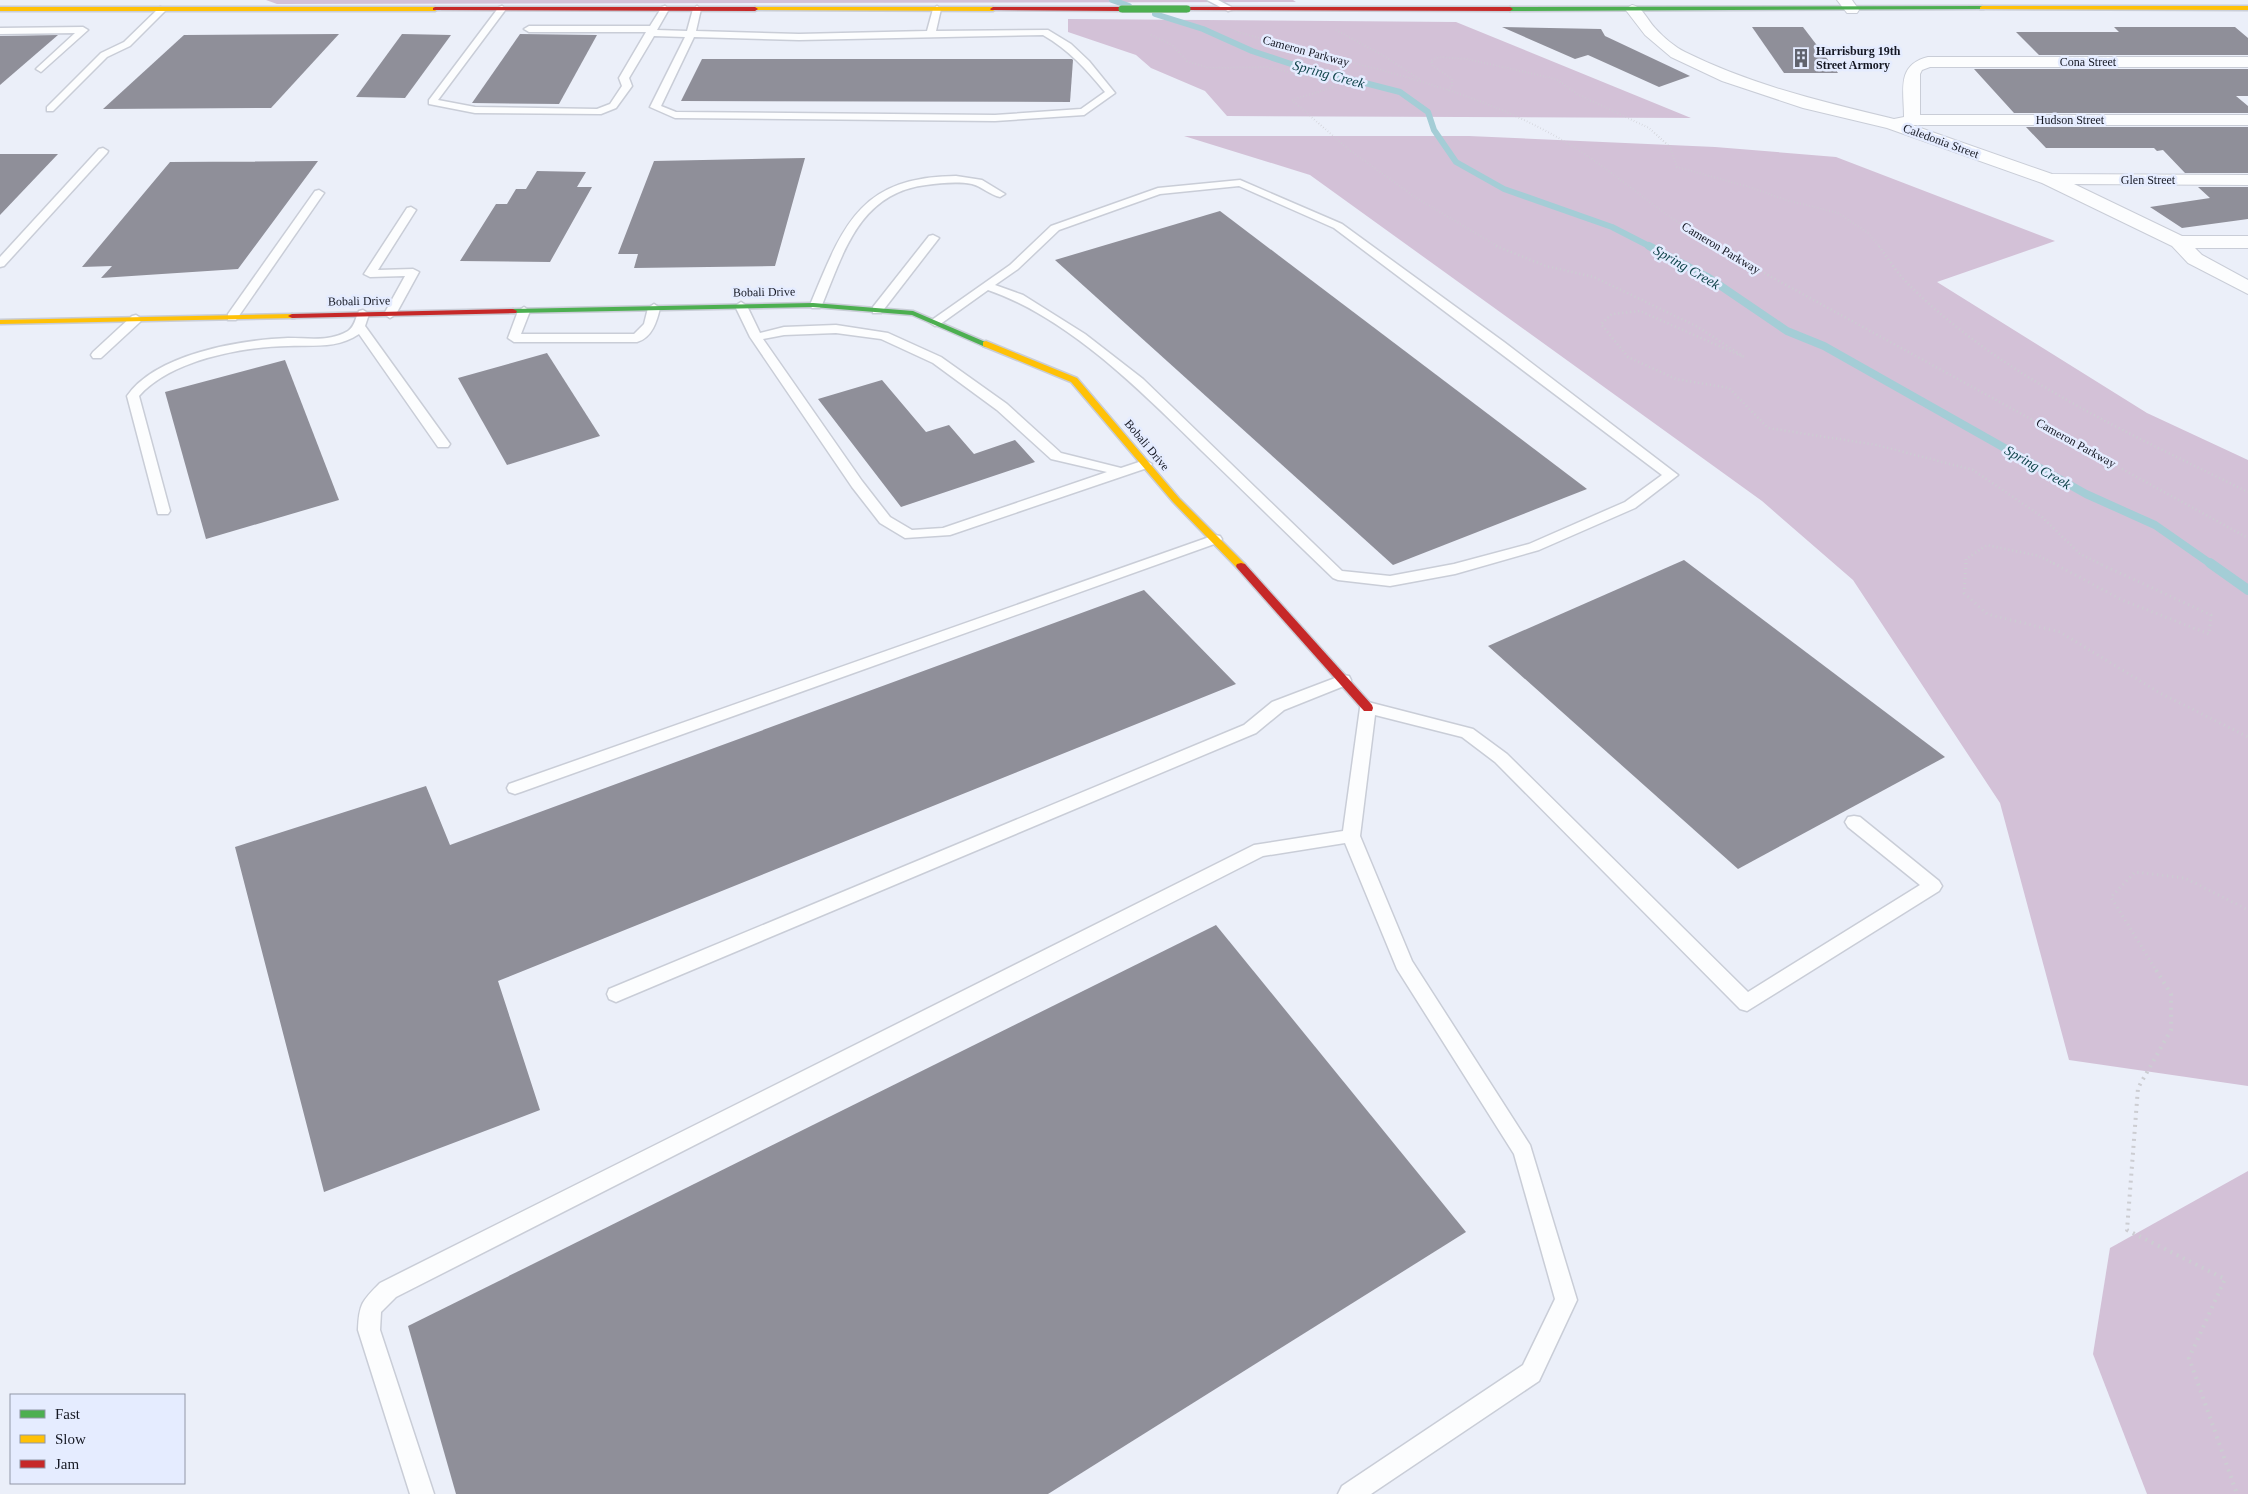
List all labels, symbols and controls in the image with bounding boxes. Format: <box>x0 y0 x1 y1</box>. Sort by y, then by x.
street label: Cameron Parkway <box>1261 33 1351 69</box>
place label: Harrisburg 19th Street Armory <box>1816 44 1901 72</box>
building icon: Harrisburg 19th Street Armory <box>1790 47 1812 69</box>
street label: Cona Street <box>2060 55 2117 69</box>
water label: Spring Creek <box>1291 58 1367 91</box>
street label: Hudson Street <box>2036 113 2105 127</box>
street label: Caledonia Street <box>1901 121 1981 161</box>
street label: Glen Street <box>2121 173 2176 187</box>
street label: Cameron Parkway <box>1679 219 1763 277</box>
water label: Spring Creek <box>1651 243 1723 293</box>
street label: Bobali Drive <box>733 284 795 300</box>
street label: Bobali Drive <box>328 293 390 309</box>
street label: Cameron Parkway <box>2034 415 2118 471</box>
street label: Bobali Drive <box>1122 417 1172 473</box>
water label: Spring Creek <box>2002 443 2074 493</box>
legend <box>10 1394 185 1484</box>
text: Fast <box>55 1406 81 1422</box>
text: Slow <box>55 1431 86 1447</box>
text: Jam <box>55 1456 79 1472</box>

